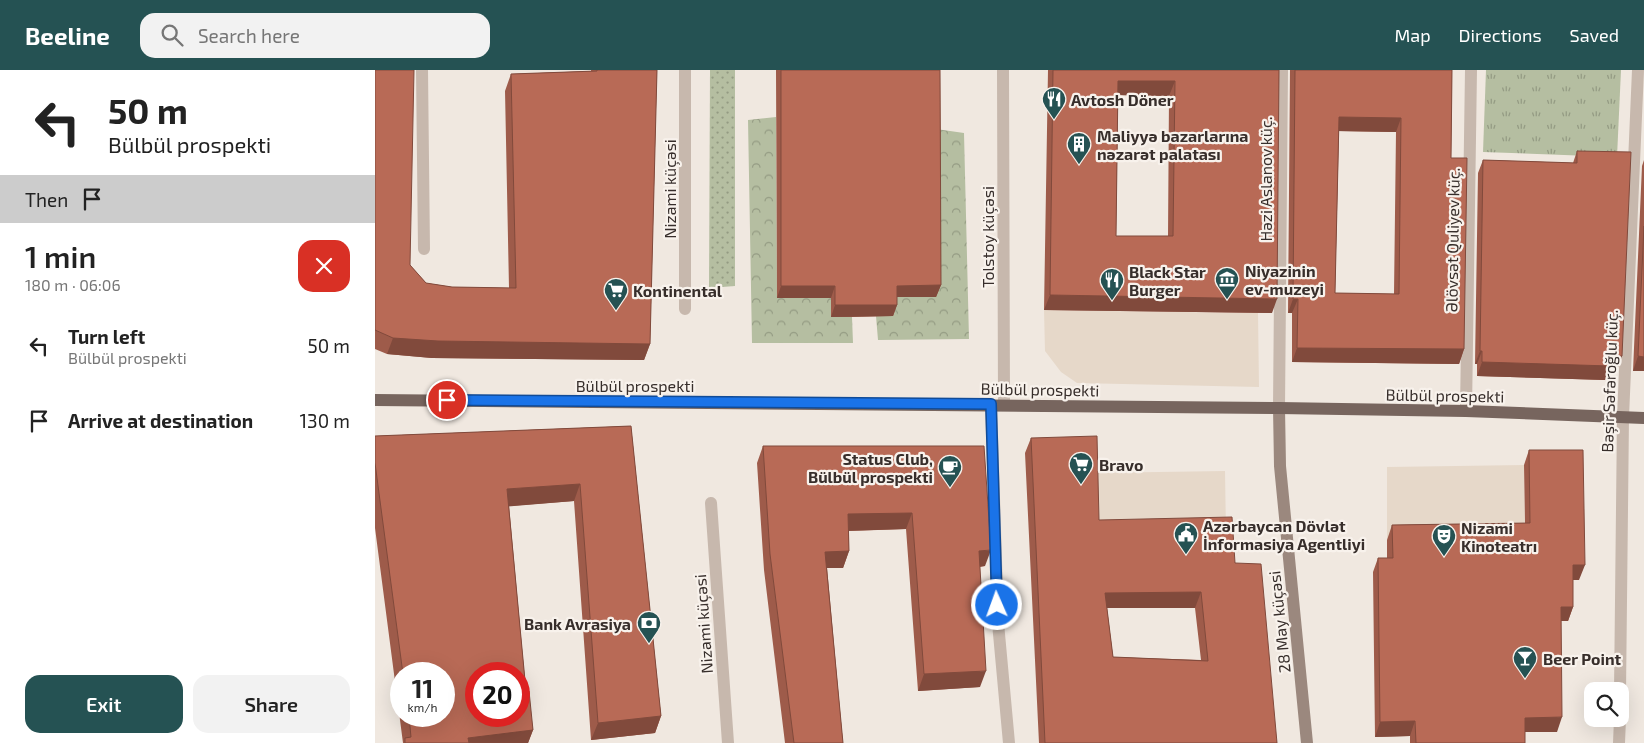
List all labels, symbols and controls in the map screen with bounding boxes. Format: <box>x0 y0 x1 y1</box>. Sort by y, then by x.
search box <box>140 13 490 58</box>
text: Beeline <box>25 21 110 50</box>
icon: search <box>158 21 186 49</box>
text: Search here <box>198 24 300 47</box>
text: Map <box>1394 24 1431 46</box>
text: Directions <box>1459 24 1542 46</box>
text: Saved <box>1570 24 1619 46</box>
restaurant icon: Avtosh Döner <box>1041 86 1067 120</box>
text: 50 m <box>108 89 188 131</box>
icon: left <box>25 90 90 155</box>
place label: Avtosh Döner <box>1071 90 1174 109</box>
street label: Həzi Aslanov küç. <box>1256 117 1276 241</box>
place label: Maliyyə bazarlarına nəzarət palatası <box>1097 126 1248 163</box>
text: Bülbül prospekti <box>108 131 271 157</box>
building icon: Maliyyə bazarlarına nəzarət palatası <box>1066 131 1092 165</box>
street label: Nizami küçəsi <box>660 139 680 239</box>
street label: Əlövsət Quliyev küç. <box>1441 168 1464 312</box>
icon: arrive <box>78 185 106 213</box>
street label: Tolstoy küçəsi <box>978 186 998 288</box>
text: Then <box>25 188 68 211</box>
text: 1 min <box>25 238 96 274</box>
button: close <box>298 240 350 292</box>
place label: Niyazinin ev-muzeyi <box>1245 261 1324 299</box>
place label: Black Star Burger <box>1129 262 1206 299</box>
museum icon: Niyazinin ev-muzeyi <box>1214 266 1240 300</box>
restaurant icon: Black Star Burger <box>1099 267 1125 301</box>
text: 180 m · 06:06 <box>25 275 121 294</box>
supermarket icon: Kontinental <box>603 277 629 311</box>
place label: Kontinental <box>633 281 723 300</box>
street label: Bəşir Səfəroğlu küç. <box>1597 309 1622 453</box>
text: Turn left <box>68 325 145 348</box>
icon: left <box>25 332 53 360</box>
text: 50 m <box>307 334 350 357</box>
text: Bülbül prospekti <box>68 348 187 367</box>
street label: Bülbül prospekti <box>576 376 694 395</box>
street label: Bülbül prospekti <box>980 378 1100 400</box>
pin <box>426 379 468 421</box>
street label: Bülbül prospekti <box>1385 384 1505 406</box>
icon: arrive <box>433 386 461 414</box>
icon: arrive <box>25 407 53 435</box>
text: Arrive at destination <box>68 409 253 432</box>
text: 130 m <box>300 409 350 432</box>
place label: Status Club, Bülbül prospekti <box>808 449 933 486</box>
supermarket icon: Bravo <box>1068 451 1094 485</box>
cafe icon: Status Club, Bülbül prospekti <box>937 454 963 488</box>
place label: Bravo <box>1099 455 1143 474</box>
place label: Azərbaycan Dövlət İnformasiya Agentliyi <box>1203 516 1365 554</box>
place label: Nizami Kinoteatrı <box>1461 518 1537 555</box>
public building icon: Azərbaycan Dövlət İnformasiya Agentliyi <box>1173 521 1199 555</box>
theatre icon: Nizami Kinoteatrı <box>1431 523 1457 557</box>
street label: 28 May küçəsi <box>1264 570 1295 674</box>
street label: Nizami küçəsi <box>690 574 717 674</box>
position arrow <box>970 578 1022 630</box>
bank icon: Bank Avrasiya <box>636 610 662 644</box>
place label: Bank Avrasiya <box>524 614 631 634</box>
bar icon: Beer Point <box>1512 645 1538 679</box>
place label: Beer Point <box>1543 649 1622 668</box>
speed limit sign: 20 <box>465 662 530 727</box>
text: 11 <box>412 673 433 703</box>
button: Exit <box>25 675 183 733</box>
button: Share <box>193 675 350 733</box>
map controls <box>1584 682 1629 727</box>
button: search <box>1584 682 1629 727</box>
text: km/h <box>408 700 437 714</box>

